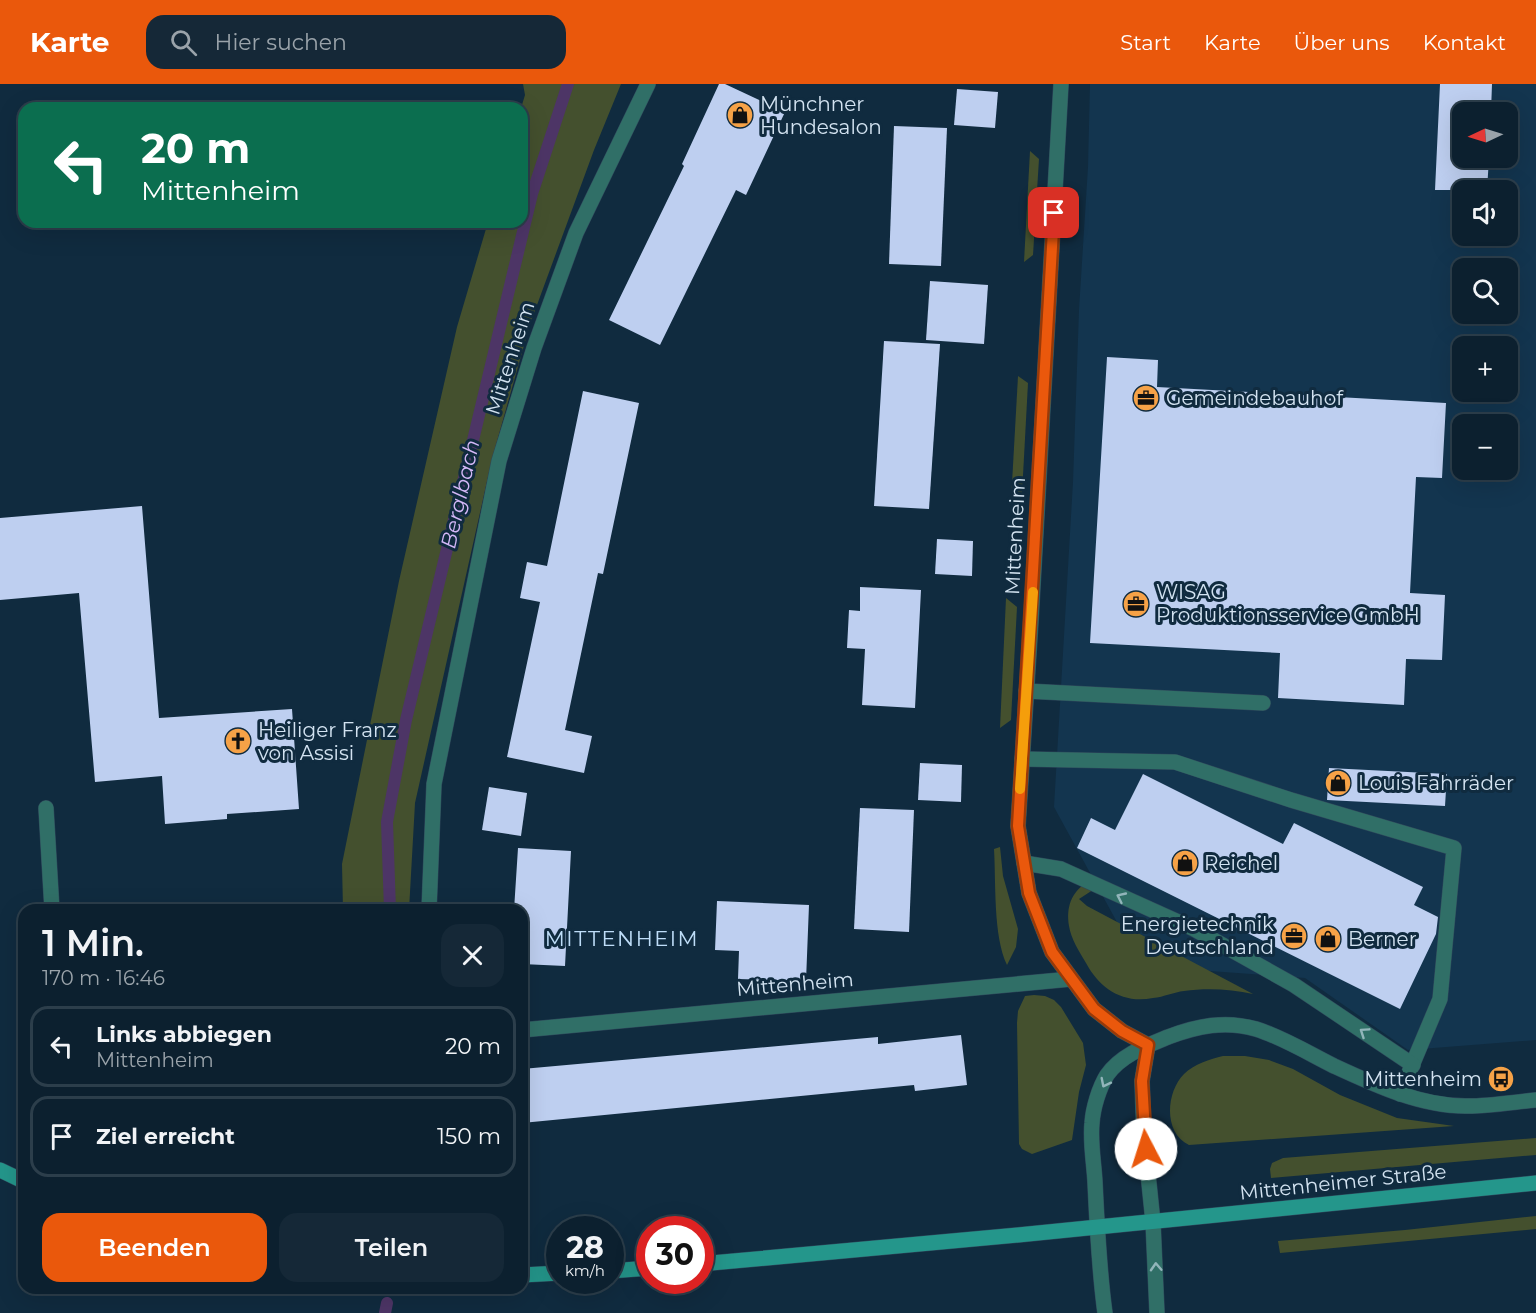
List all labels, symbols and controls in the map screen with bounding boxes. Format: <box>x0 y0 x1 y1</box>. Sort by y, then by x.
search box <box>146 15 566 69</box>
text: Karte <box>30 25 110 59</box>
icon: search <box>167 26 200 59</box>
text: Hier suchen <box>215 29 347 56</box>
text: Start <box>1120 30 1171 55</box>
text: Karte <box>1204 30 1261 55</box>
text: Über uns <box>1294 30 1390 55</box>
text: Kontakt <box>1423 30 1506 55</box>
place label: Münchner Hundesalon <box>760 92 882 139</box>
shop icon: Münchner Hundesalon <box>725 100 755 130</box>
north arrow <box>1452 102 1518 168</box>
map controls <box>1452 102 1518 480</box>
text: 20 m <box>141 122 250 174</box>
icon: left <box>42 126 120 204</box>
text: Mittenheim <box>141 174 300 207</box>
button: sound <box>1452 180 1518 246</box>
pin <box>1028 187 1079 238</box>
icon: arrive <box>1037 196 1070 229</box>
button: search <box>1452 258 1518 324</box>
street label: Mittenheim <box>480 298 540 418</box>
button: + <box>1452 336 1518 402</box>
office icon: Gemeindebauhof <box>1131 383 1161 413</box>
place label: Gemeindebauhof <box>1166 386 1344 410</box>
button: − <box>1452 414 1518 480</box>
water label: Berglbach <box>435 437 485 551</box>
street label: Mittenheim <box>1000 477 1030 595</box>
place label: WISAG Produktionsservice GmbH <box>1156 580 1420 627</box>
office icon: WISAG Produktionsservice GmbH <box>1121 589 1151 619</box>
place label: Heiliger Franz von Assisi <box>258 718 397 765</box>
church icon: Heiliger Franz von Assisi <box>223 726 253 756</box>
shop icon: Louis Fahrräder <box>1323 768 1353 798</box>
place label: Louis Fahrräder <box>1358 771 1514 795</box>
shop icon: Reichel <box>1170 848 1200 878</box>
place label: Reichel <box>1204 851 1278 875</box>
one-way arrow <box>1116 892 1127 904</box>
place label: Energietechnik Deutschland <box>1121 912 1274 959</box>
text: 1 Min. <box>42 921 144 965</box>
office icon: Energietechnik Deutschland <box>1279 921 1309 951</box>
button: close <box>441 924 504 987</box>
shop icon: Berner <box>1313 924 1343 954</box>
district label: MITTENHEIM <box>545 926 699 951</box>
place label: Berner <box>1348 927 1417 951</box>
text: 170 m · 16:46 <box>42 966 165 990</box>
street label: Mittenheim <box>735 967 855 1001</box>
text: Links abbiegen <box>96 1021 272 1048</box>
one-way arrow <box>1360 1028 1371 1039</box>
icon: left <box>45 1030 78 1063</box>
text: 20 m <box>445 1033 501 1060</box>
text: Mittenheim <box>96 1048 214 1072</box>
bus stop icon: Mittenheim <box>1486 1064 1516 1094</box>
place label: Mittenheim <box>1364 1067 1482 1091</box>
one-way arrow <box>1100 1076 1112 1087</box>
position arrow <box>1114 1117 1178 1181</box>
icon: arrive <box>45 1120 78 1153</box>
text: Ziel erreicht <box>96 1123 235 1150</box>
text: 150 m <box>437 1123 501 1150</box>
street label: Mittenheimer Straße <box>1238 1159 1448 1205</box>
button: Beenden <box>42 1213 267 1282</box>
button: Teilen <box>279 1213 504 1282</box>
speed limit sign: 30 <box>636 1216 714 1294</box>
text: 28 <box>566 1229 604 1266</box>
text: km/h <box>565 1261 605 1280</box>
one-way arrow <box>1149 1263 1162 1272</box>

